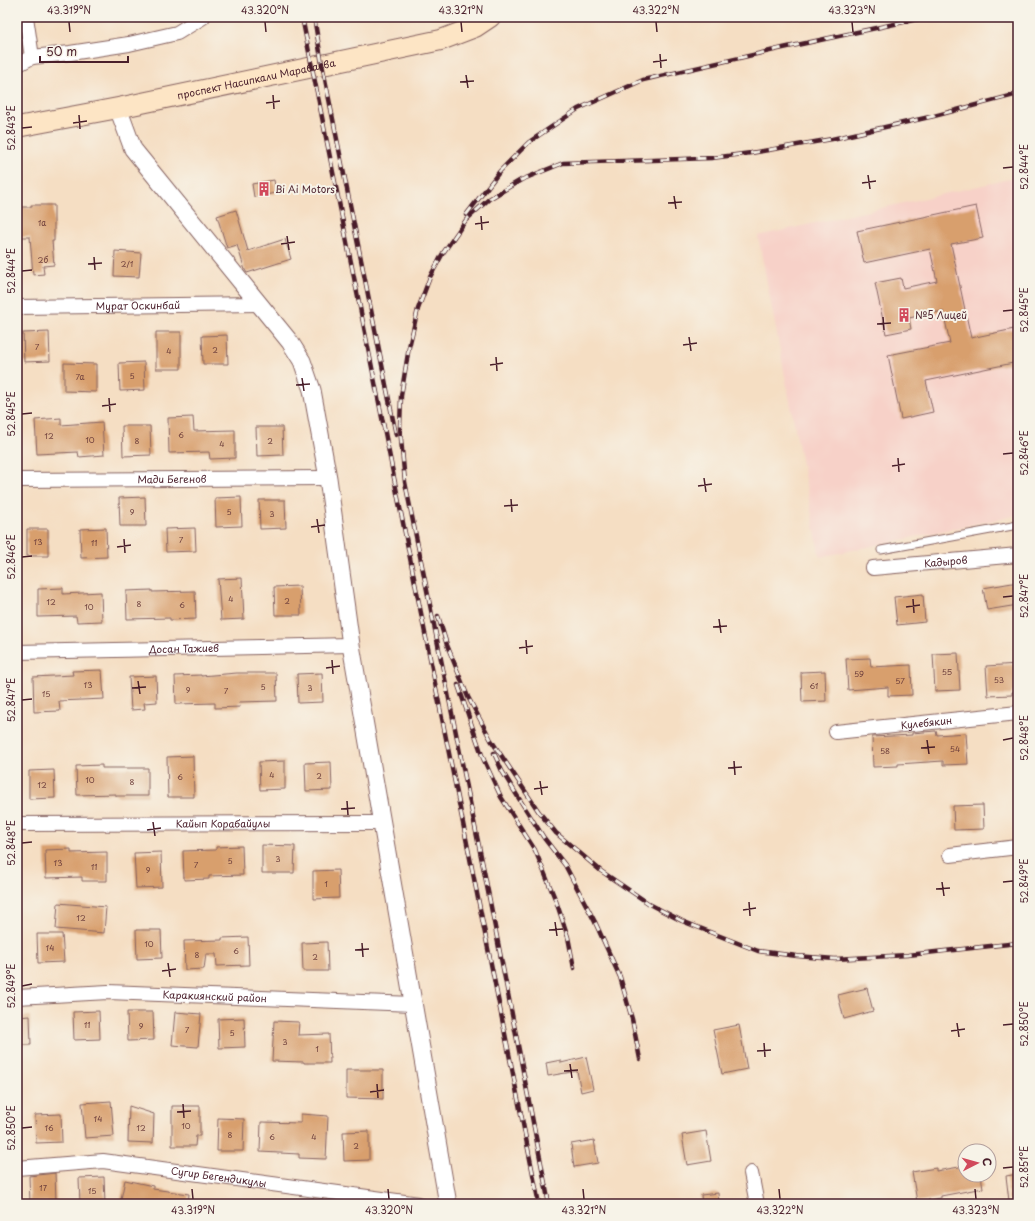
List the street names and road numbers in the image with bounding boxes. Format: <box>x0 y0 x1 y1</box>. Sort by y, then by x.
street label: проспект Насипкали Марабаева <box>176 54 337 102</box>
street label: Мурат Оскинбай <box>96 297 180 314</box>
street label: Мади Бегенов <box>137 471 207 486</box>
street label: Кадыров <box>923 552 968 570</box>
street label: Досан Тажиев <box>148 640 219 656</box>
street label: Кулебякин <box>900 712 953 732</box>
street label: Кайып Корабайулы <box>176 815 270 831</box>
street label: Каракиянский район <box>162 986 267 1005</box>
street label: Сугир Бегендикулы <box>170 1162 267 1190</box>

